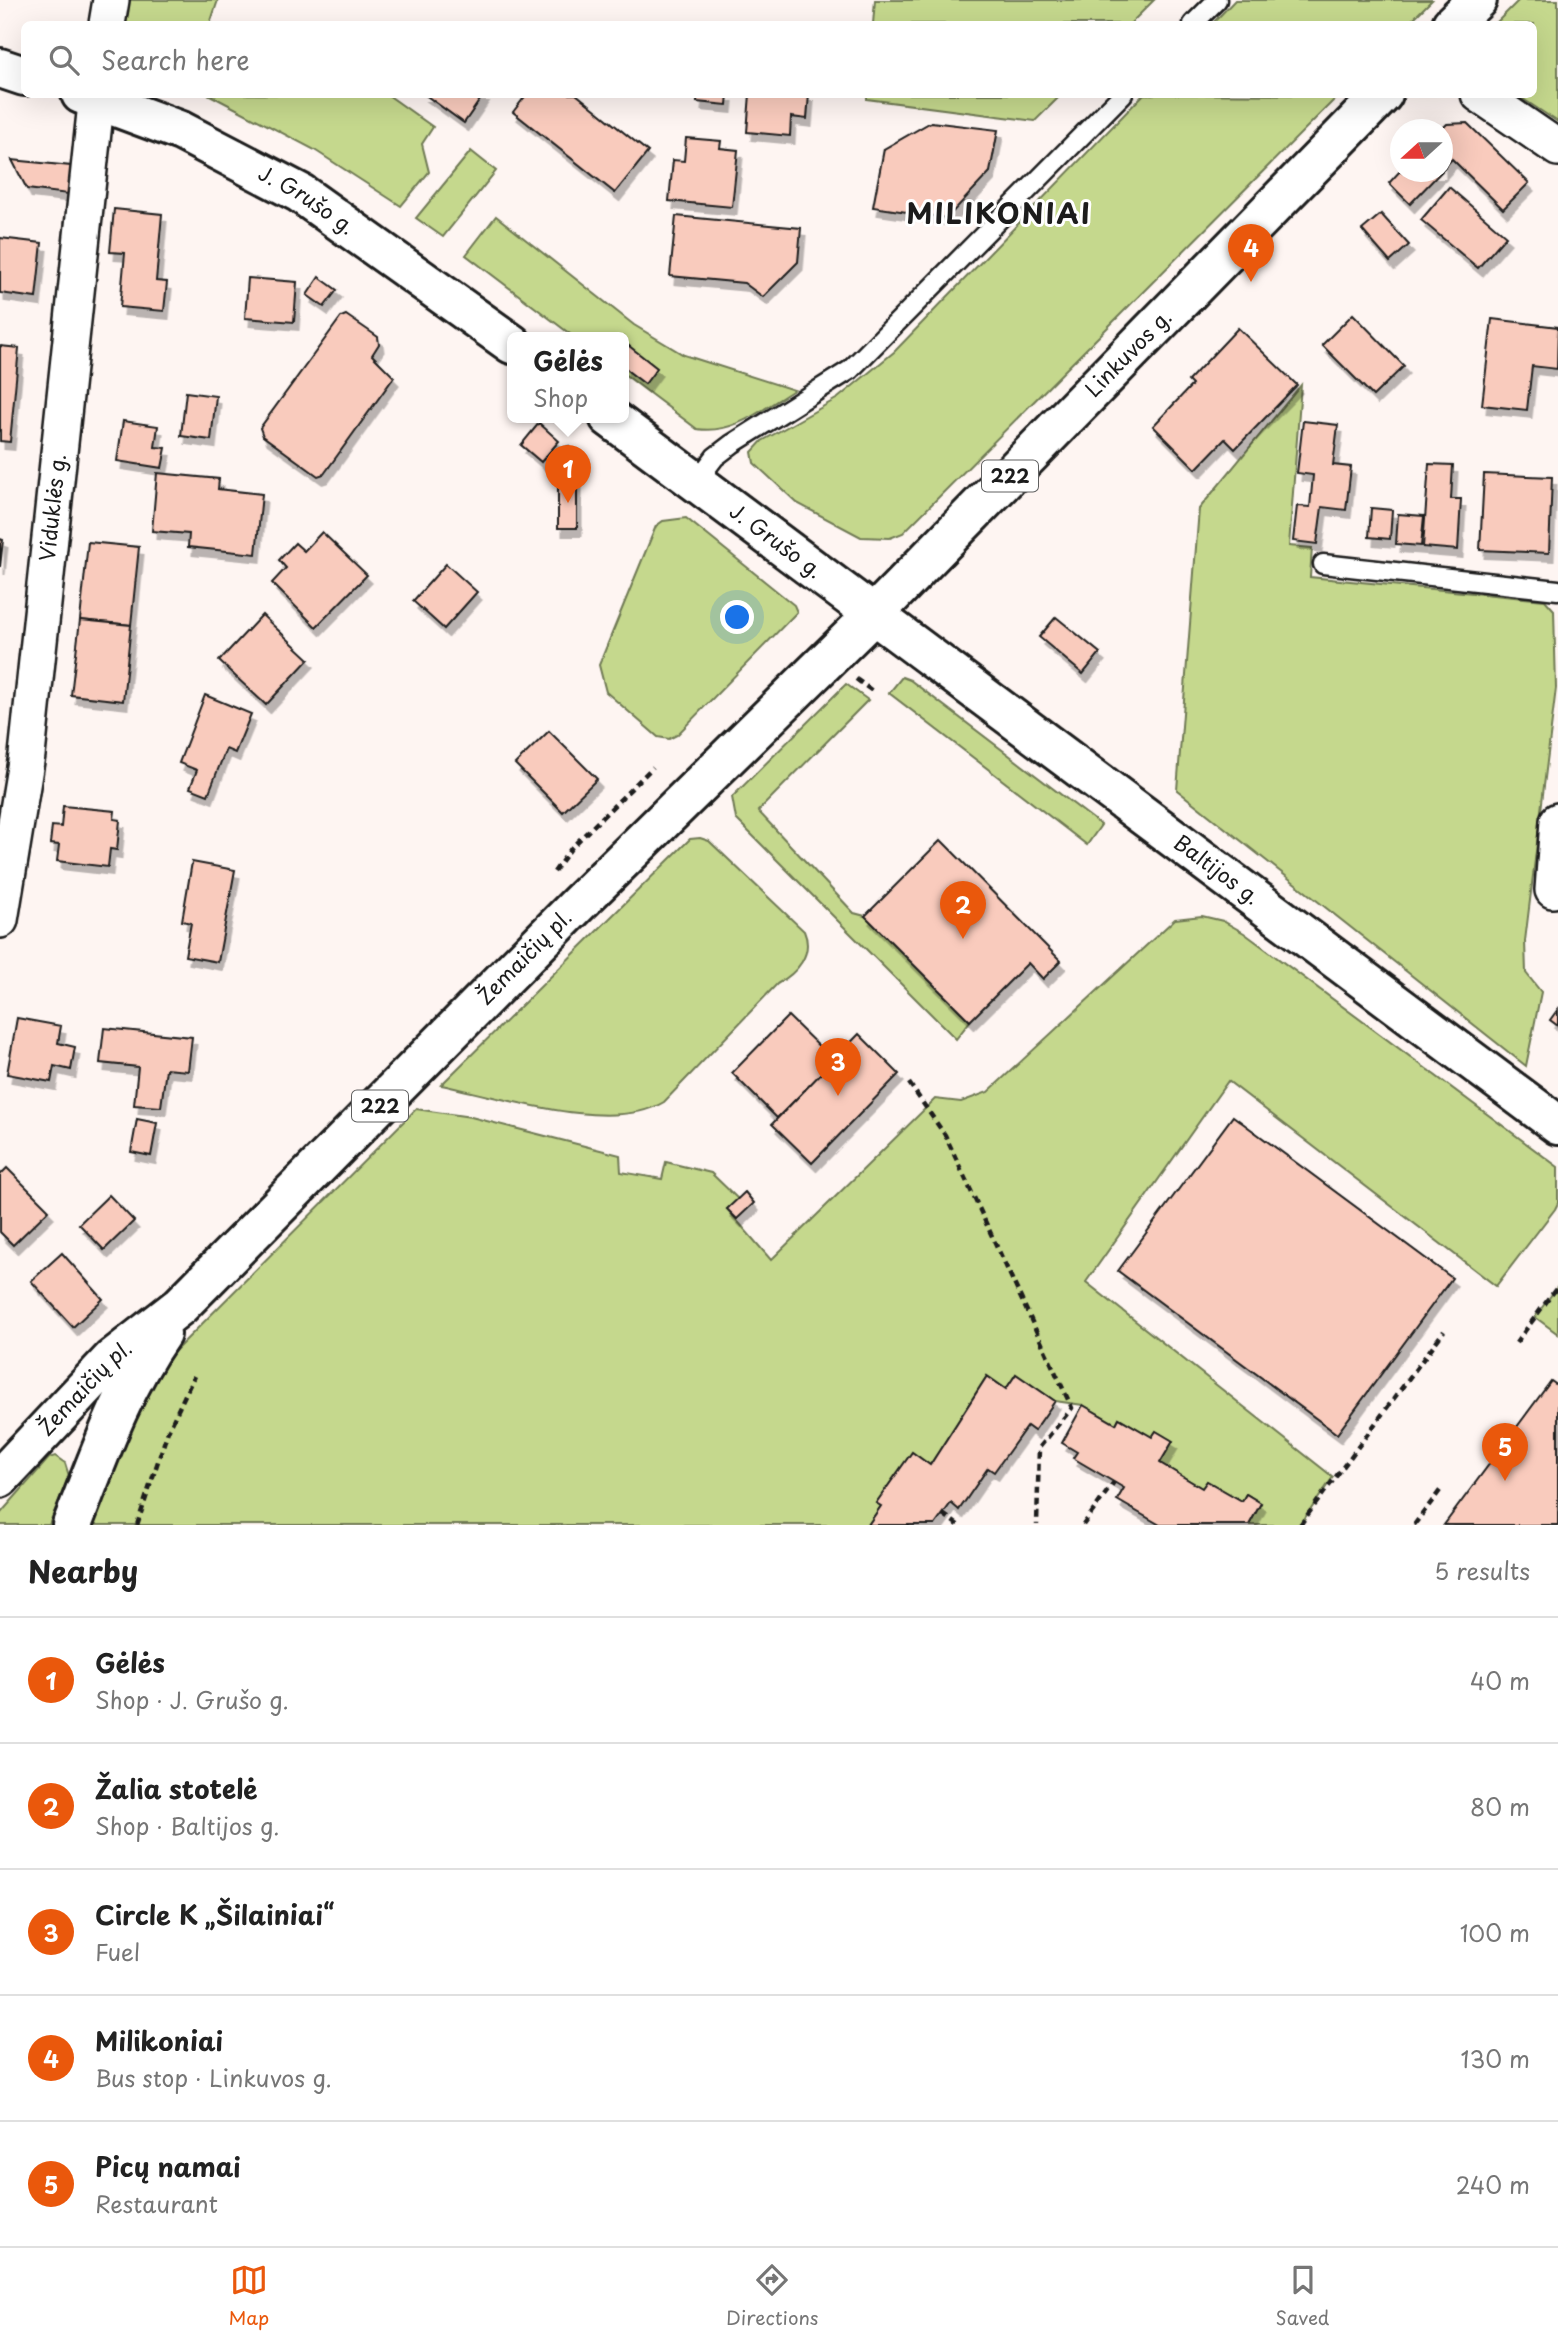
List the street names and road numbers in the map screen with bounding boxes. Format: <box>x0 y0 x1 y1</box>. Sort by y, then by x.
street label: J. Grušo g. <box>253 156 362 241</box>
street label: Linkuvos g. <box>1077 301 1178 404</box>
street label: Viduklės g. <box>30 452 73 563</box>
road number: 222 <box>982 461 1038 491</box>
street label: J. Grušo g. <box>724 494 830 585</box>
street label: Baltijos g. <box>1168 826 1268 912</box>
street label: Žemaičių pl. <box>469 901 578 1011</box>
road number: 222 <box>352 1090 408 1122</box>
street label: Žemaičių pl. <box>30 1331 138 1442</box>

